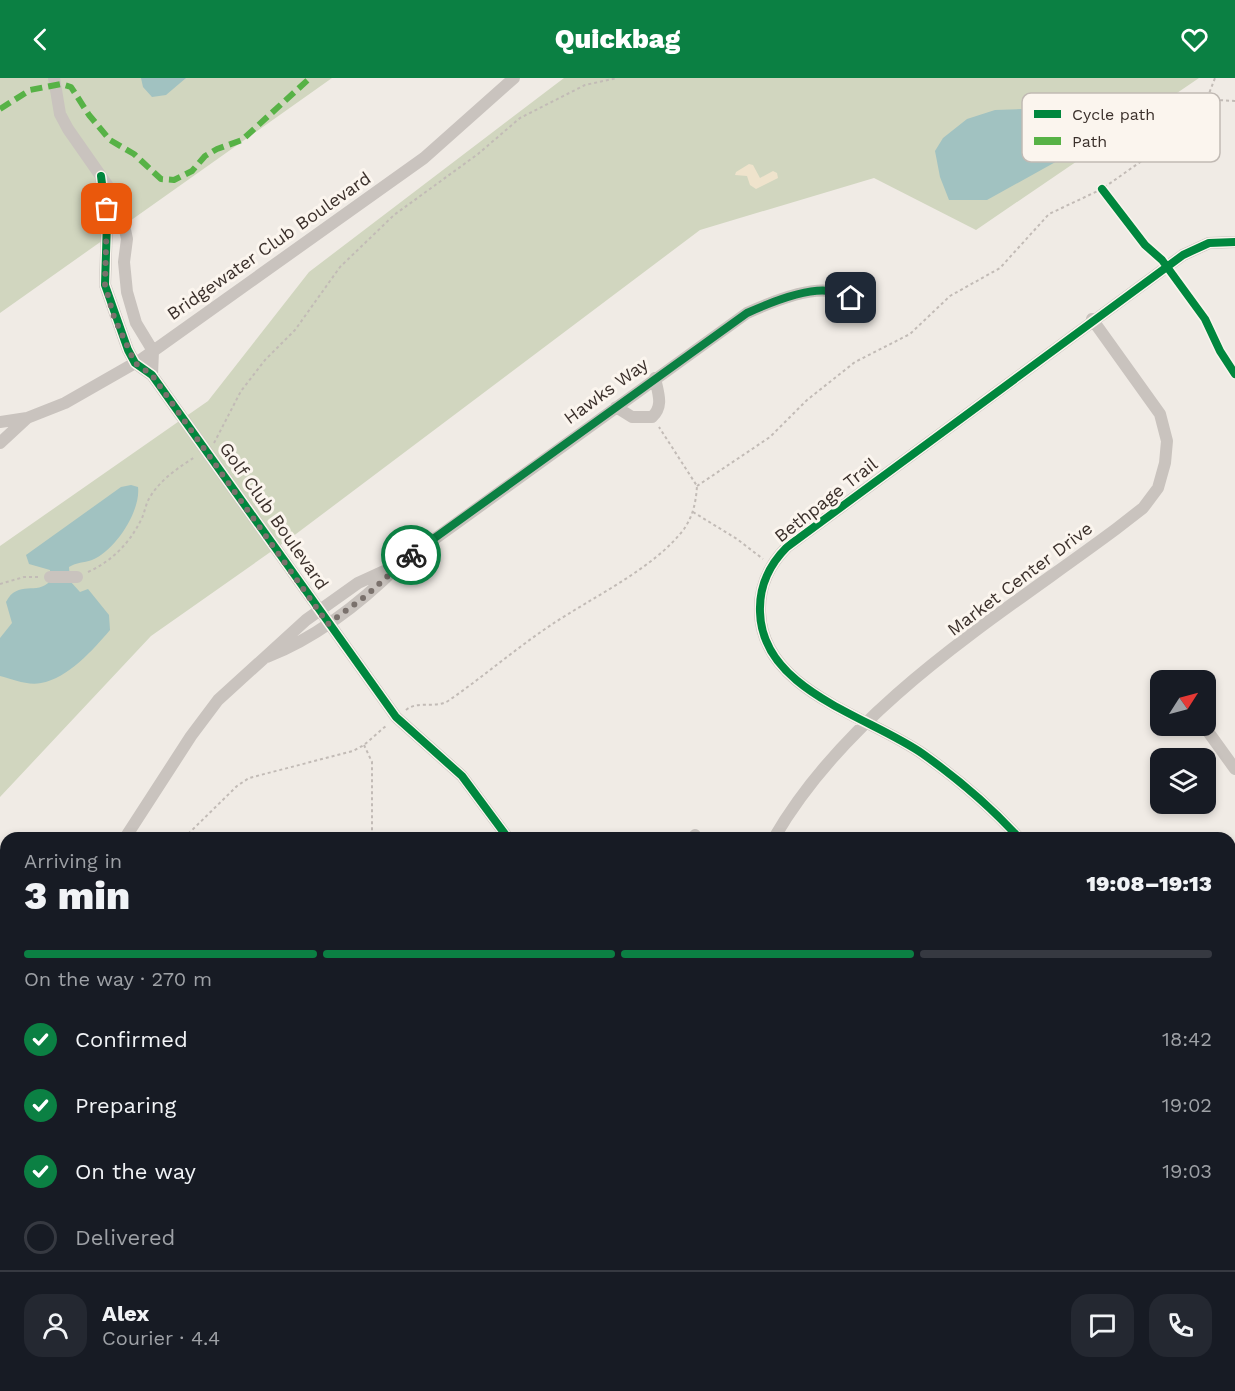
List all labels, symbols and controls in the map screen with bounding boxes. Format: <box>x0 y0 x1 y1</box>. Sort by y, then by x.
icon: back <box>24 23 57 56</box>
text: Quickbag <box>555 23 680 55</box>
icon: heart <box>1178 23 1211 56</box>
legend <box>1022 93 1220 162</box>
text: Cycle path <box>1072 105 1155 124</box>
text: Path <box>1072 132 1107 151</box>
street label: Bridgewater Club Boulevard <box>163 167 375 324</box>
pin <box>81 183 132 234</box>
icon: bag <box>90 192 123 225</box>
pin <box>825 272 876 323</box>
icon: home <box>834 281 867 314</box>
street label: Hawks Way <box>560 353 652 428</box>
street label: Golf Club Boulevard <box>216 438 333 593</box>
street label: Bethpage Trail <box>770 453 882 546</box>
street label: Market Center Drive <box>943 517 1096 640</box>
courier <box>381 525 441 585</box>
icon: bike <box>395 539 428 572</box>
north arrow <box>1150 670 1216 736</box>
map controls <box>1150 670 1216 814</box>
button: layers <box>1150 748 1216 814</box>
text: Arriving in <box>24 849 122 873</box>
text: 19:08–19:13 <box>1086 871 1212 896</box>
text: 3 min <box>24 873 130 918</box>
text: On the way · 270 m <box>24 967 212 991</box>
icon: check <box>24 1023 57 1056</box>
text: Confirmed <box>75 1027 188 1052</box>
text: 18:42 <box>1162 1027 1212 1051</box>
icon: check <box>24 1089 57 1122</box>
text: Preparing <box>75 1093 176 1118</box>
text: 19:02 <box>1162 1093 1212 1117</box>
icon: check <box>24 1155 57 1188</box>
text: On the way <box>75 1159 196 1184</box>
text: 19:03 <box>1162 1159 1212 1183</box>
text: Delivered <box>75 1225 175 1250</box>
button: person <box>24 1294 87 1357</box>
button: chat <box>1071 1294 1134 1357</box>
button: phone <box>1149 1294 1212 1357</box>
text: Alex <box>102 1301 149 1326</box>
text: Courier · 4.4 <box>102 1326 220 1350</box>

